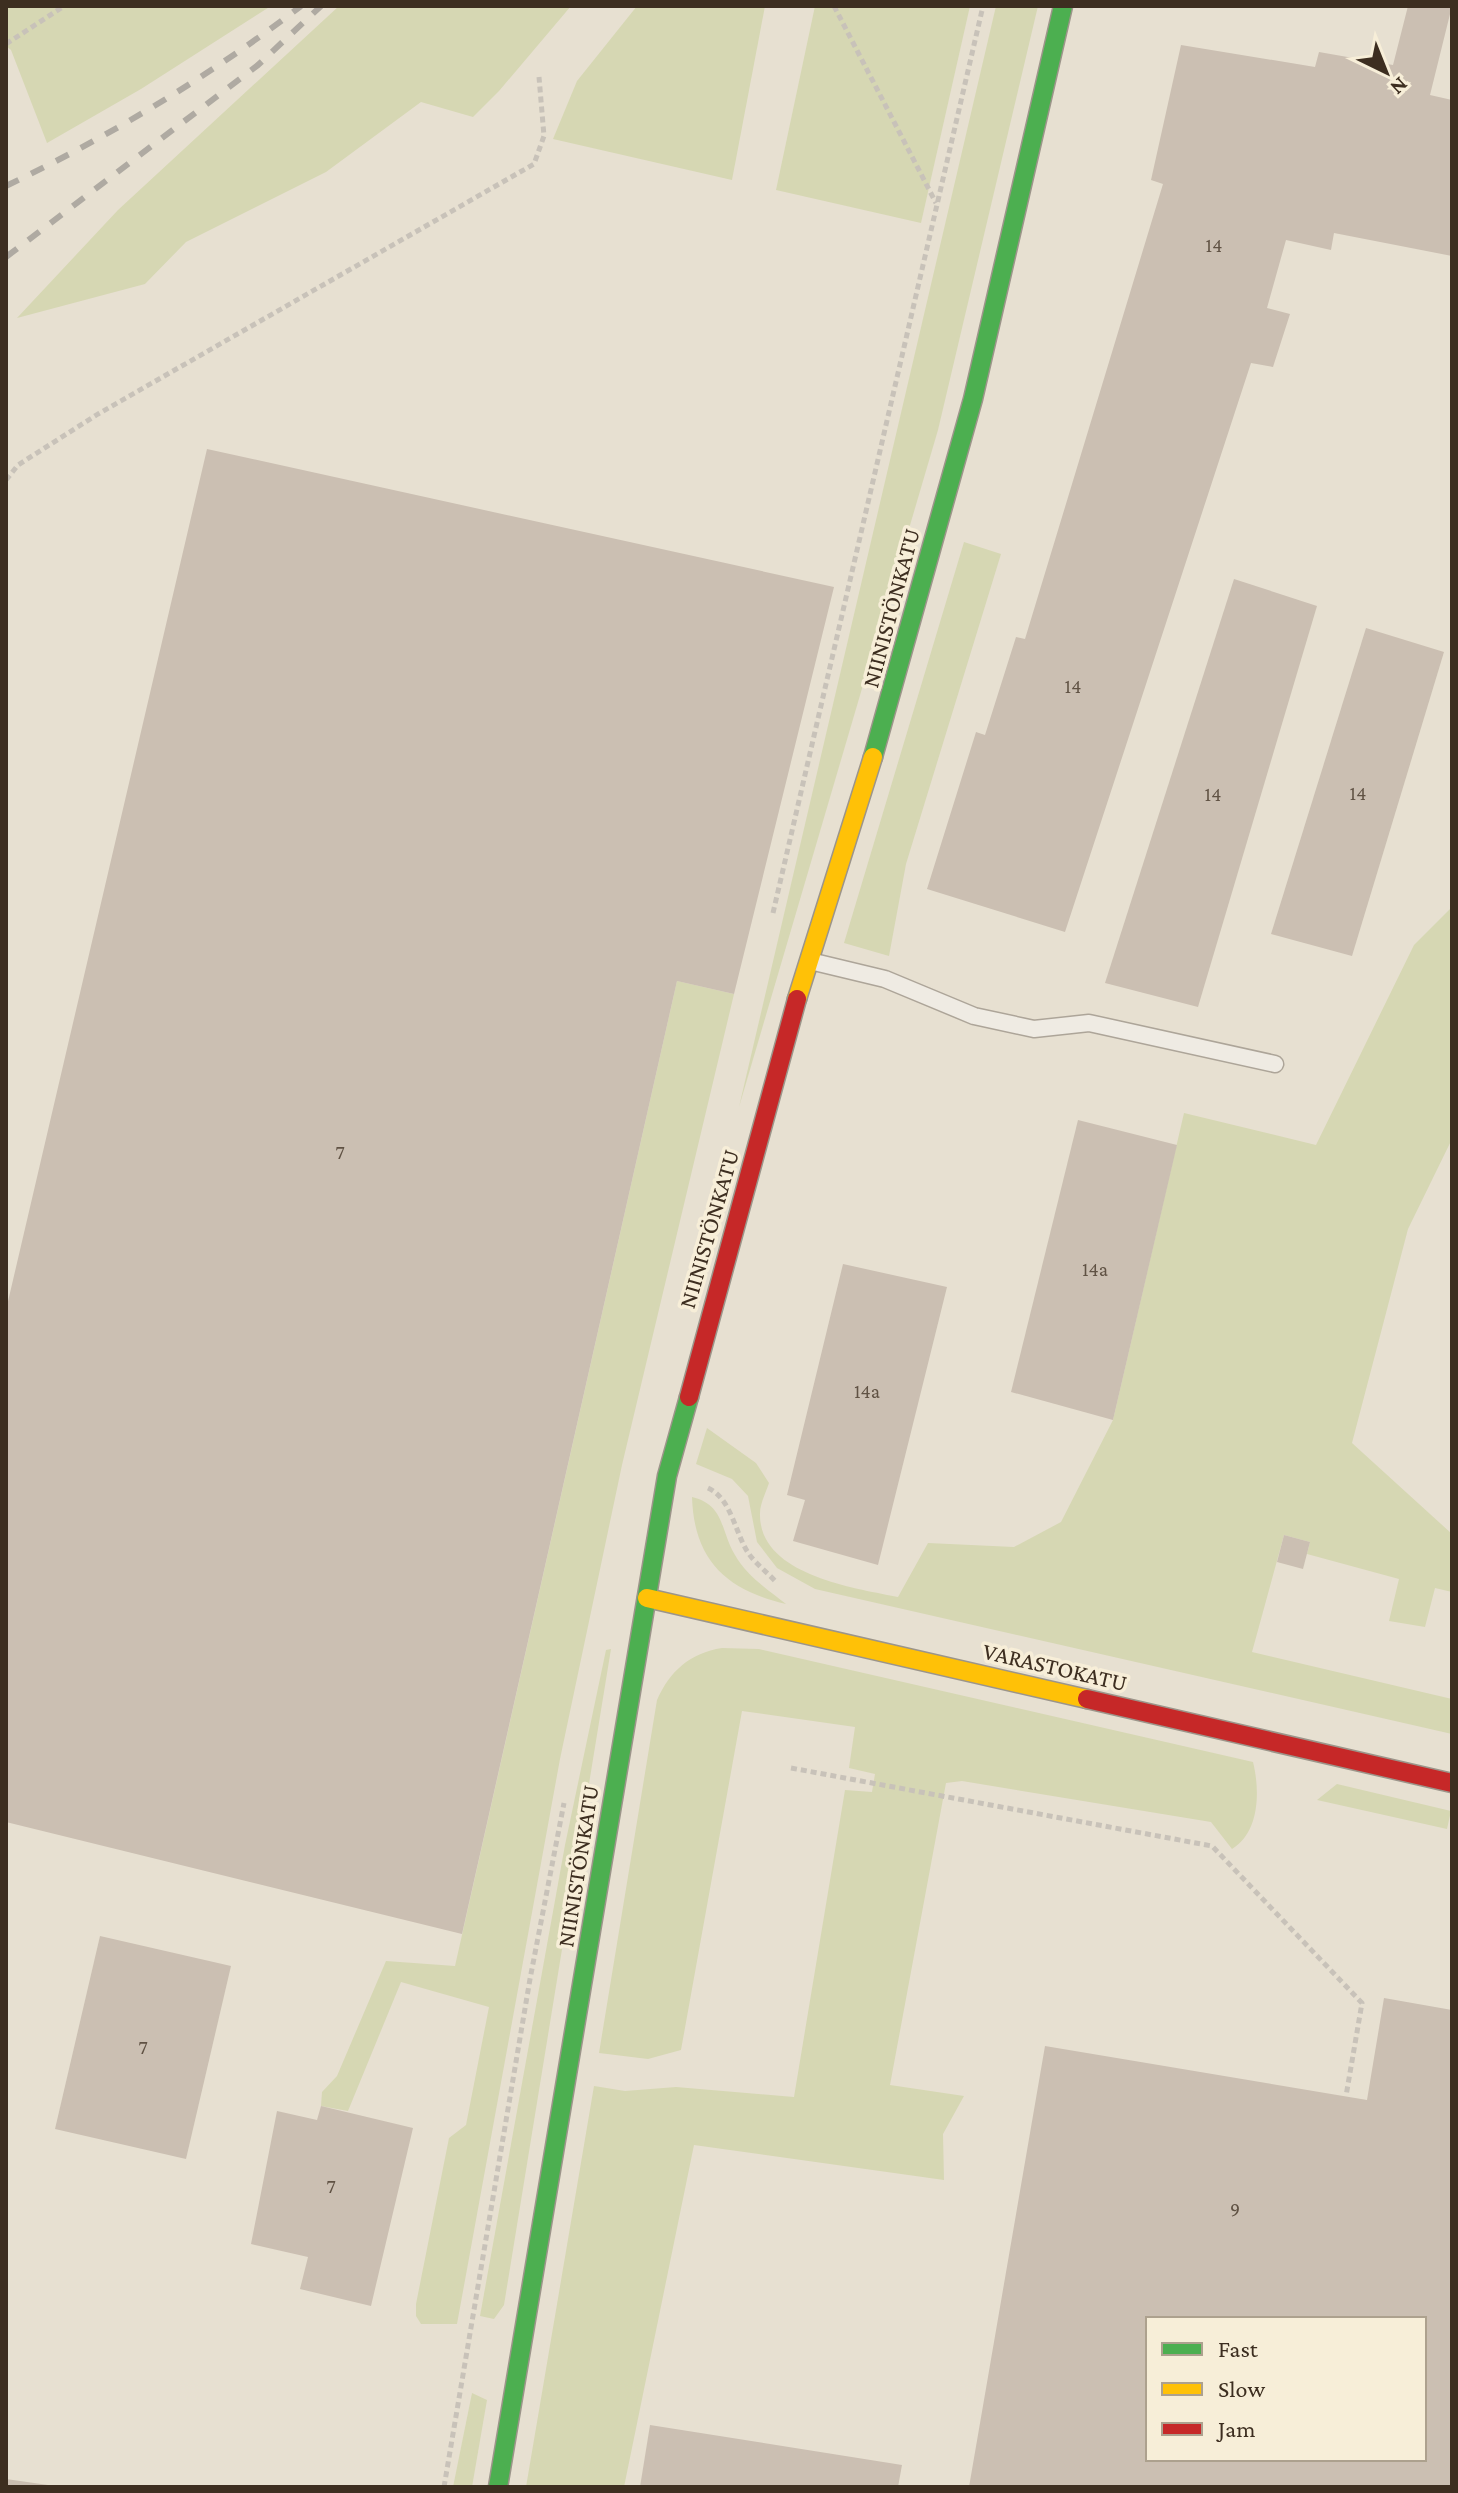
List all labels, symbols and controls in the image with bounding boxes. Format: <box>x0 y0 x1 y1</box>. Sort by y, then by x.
north arrow <box>1346 32 1426 112</box>
text: N <box>1385 72 1413 101</box>
house number: 14 <box>1206 234 1222 256</box>
street label: NIINISTÖNKATU <box>856 525 925 691</box>
house number: 14 <box>1065 675 1081 697</box>
house number: 14 <box>1350 782 1366 804</box>
house number: 14 <box>1205 783 1221 805</box>
house number: 7 <box>335 1141 345 1163</box>
street label: NIINISTÖNKATU <box>673 1146 744 1311</box>
house number: 14a <box>1082 1258 1108 1280</box>
house number: 14a <box>854 1380 880 1402</box>
street label: VARASTOKATU <box>980 1637 1130 1696</box>
street label: NIINISTÖNKATU <box>551 1783 604 1949</box>
house number: 7 <box>138 2036 148 2058</box>
house number: 7 <box>326 2175 336 2197</box>
house number: 9 <box>1230 2198 1240 2220</box>
legend <box>1146 2317 1426 2461</box>
text: Fast <box>1218 2335 1259 2362</box>
text: Slow <box>1218 2375 1265 2402</box>
text: Jam <box>1216 2415 1256 2442</box>

